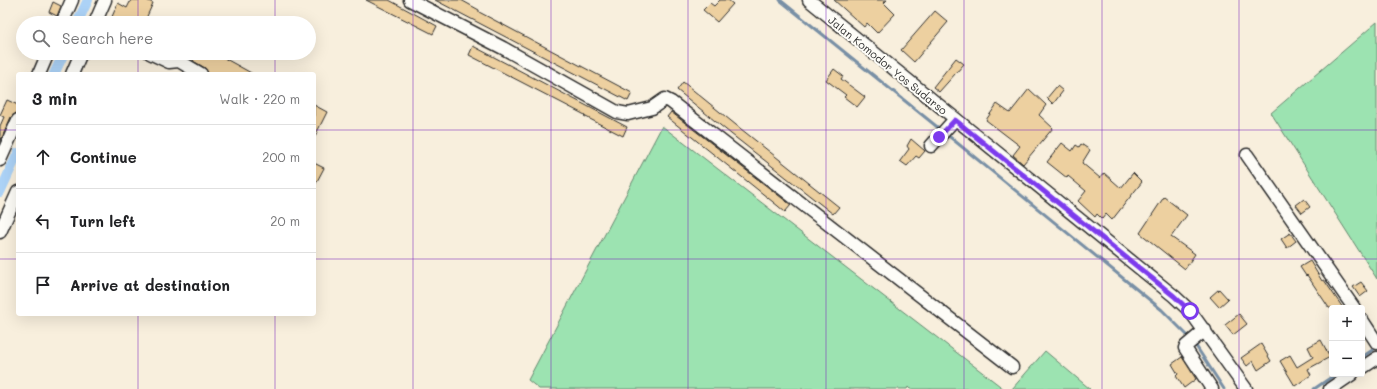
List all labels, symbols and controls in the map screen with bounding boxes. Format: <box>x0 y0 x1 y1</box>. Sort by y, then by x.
street label: Jalan Komodor Yos Sudarso <box>825 12 951 118</box>
search box <box>16 16 316 60</box>
icon: search <box>30 27 52 49</box>
text: Search here <box>62 28 153 48</box>
text: 3 min <box>32 87 77 109</box>
text: Walk · 220 m <box>219 90 300 107</box>
route end <box>930 128 948 146</box>
icon: ahead <box>32 146 54 168</box>
text: Continue <box>70 147 137 167</box>
text: 200 m <box>262 148 300 165</box>
icon: left <box>32 210 54 232</box>
text: Turn left <box>70 211 135 231</box>
text: 20 m <box>270 212 300 229</box>
icon: arrive <box>32 274 54 296</box>
text: Arrive at destination <box>70 275 230 295</box>
route start <box>1181 302 1199 320</box>
map controls <box>1329 305 1365 377</box>
button: + <box>1329 305 1365 341</box>
button: − <box>1329 341 1365 377</box>

